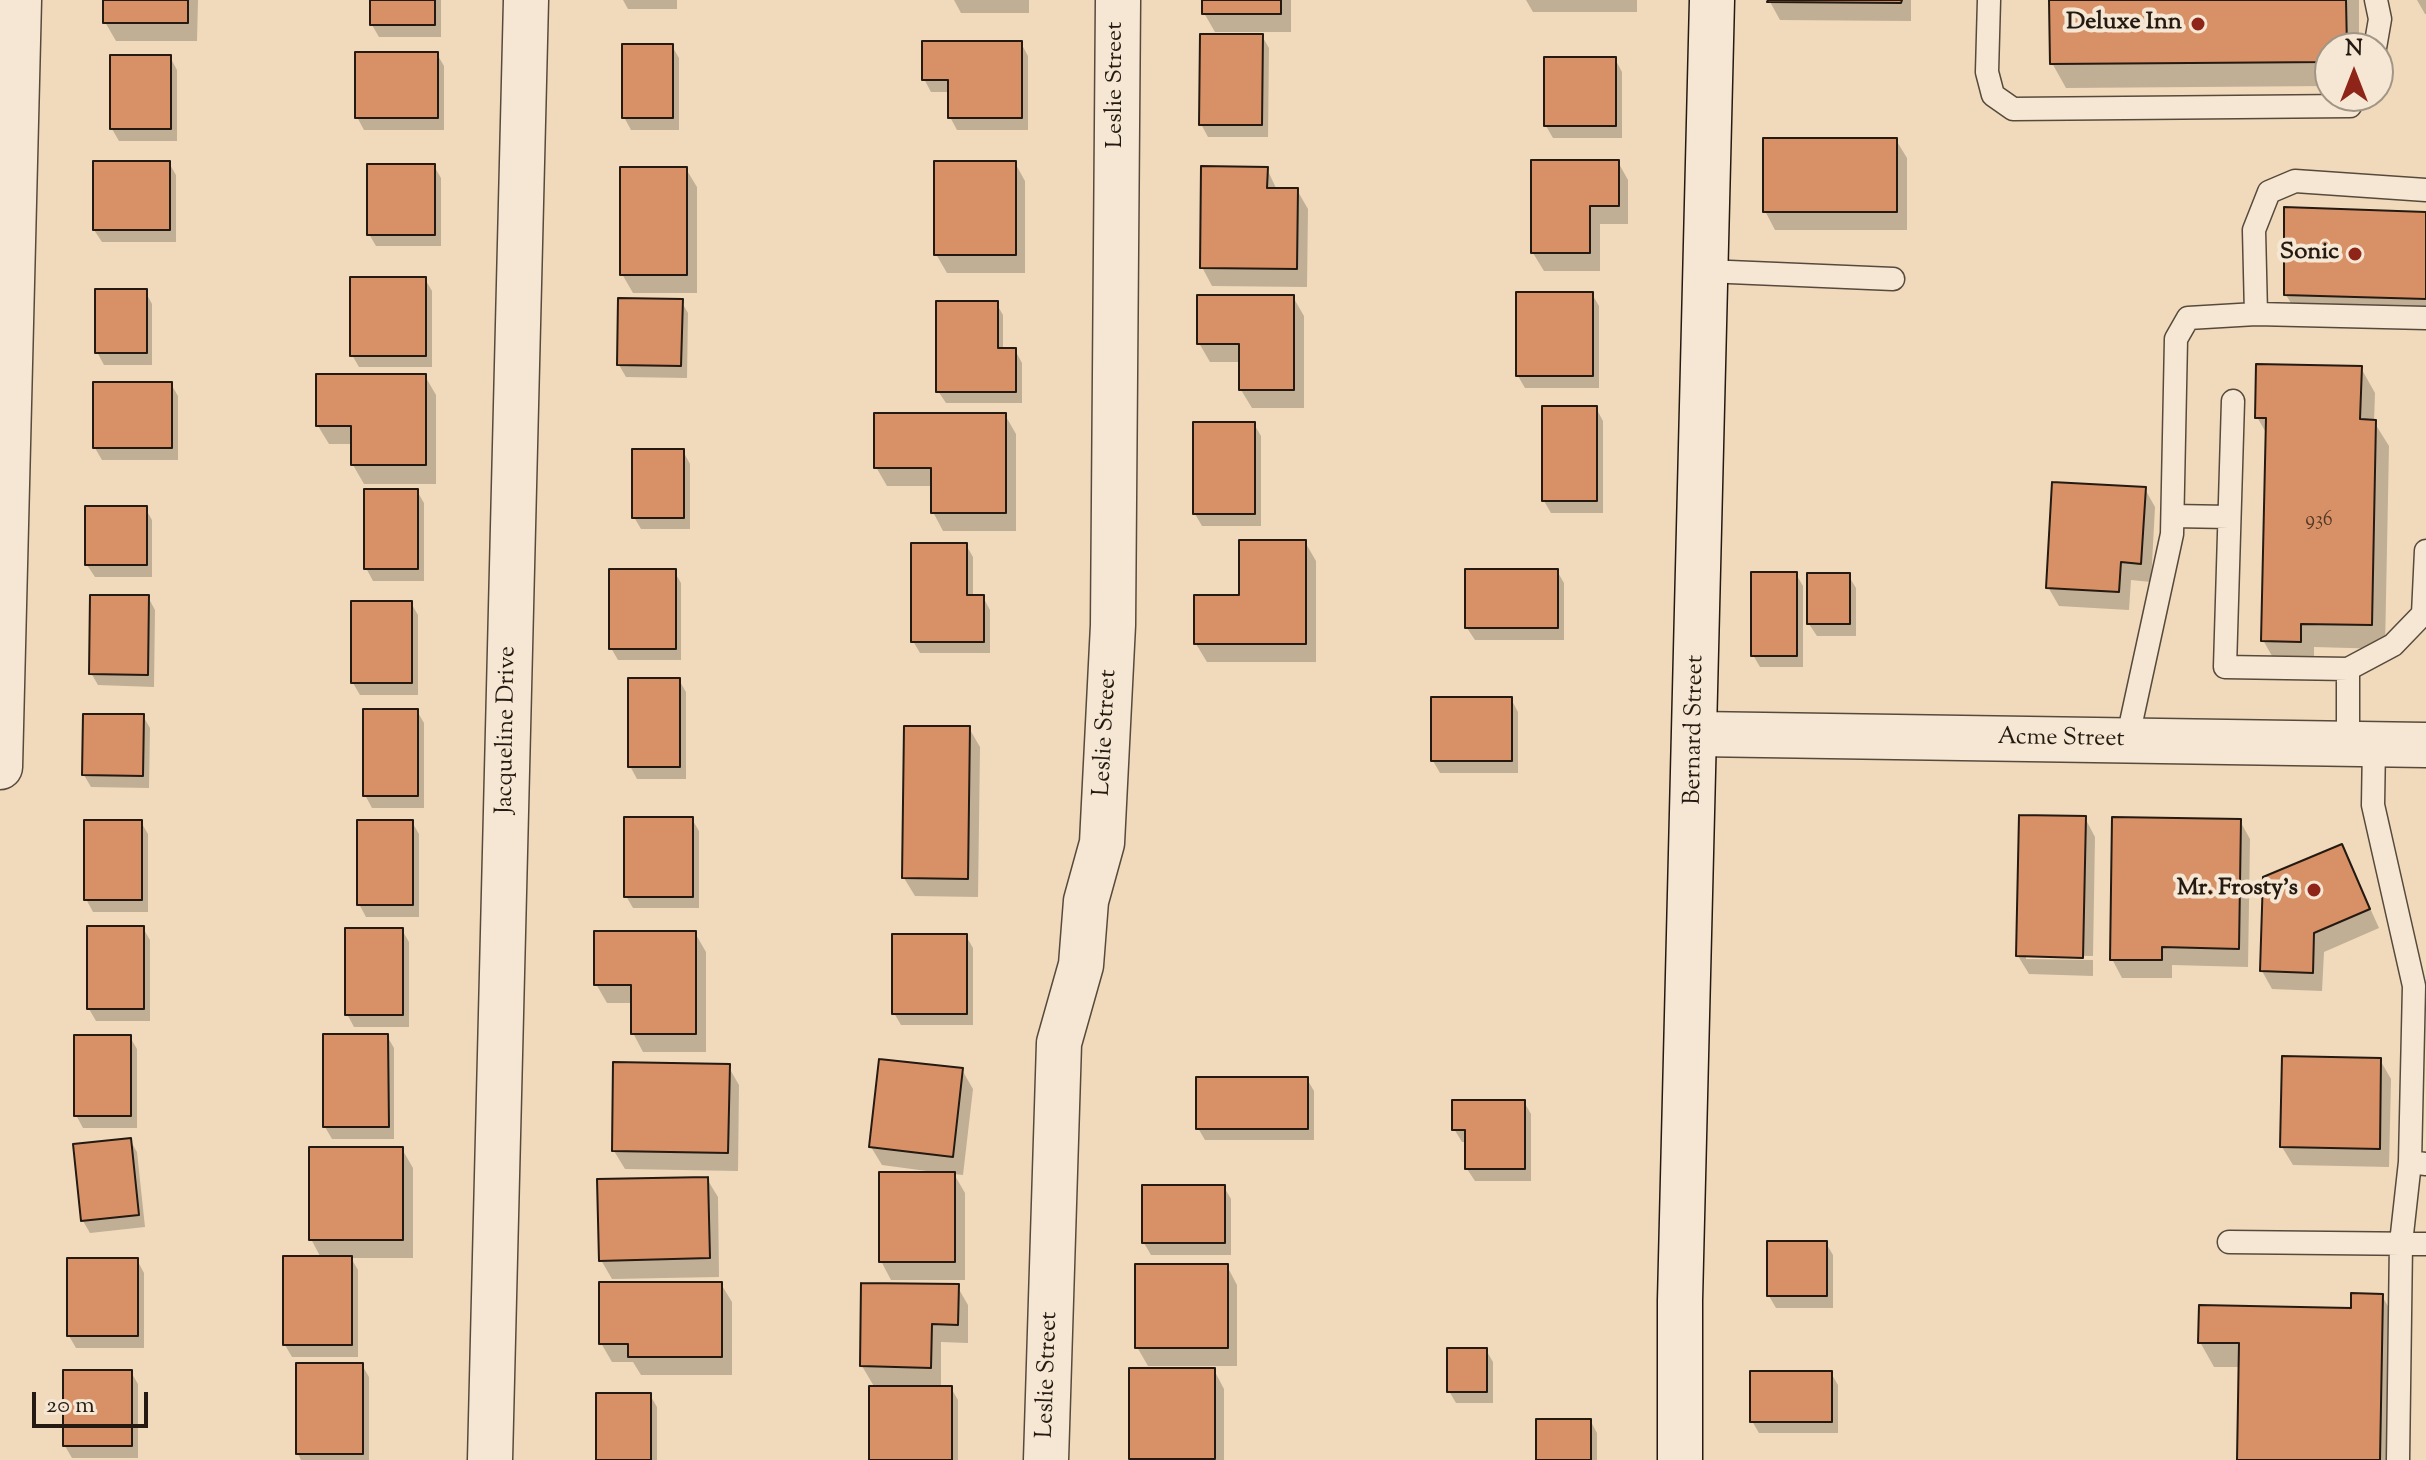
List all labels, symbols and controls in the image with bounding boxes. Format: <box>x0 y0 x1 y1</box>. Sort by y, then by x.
place label: Deluxe Inn <box>2066 10 2182 38</box>
marker: Deluxe Inn <box>2189 15 2207 33</box>
street label: Leslie Street <box>1103 22 1131 148</box>
north arrow <box>2314 32 2394 112</box>
text: N <box>2345 34 2363 66</box>
place label: Sonic <box>2280 240 2339 268</box>
marker: Sonic <box>2346 245 2364 263</box>
house number: 936 <box>2305 510 2333 534</box>
street label: Jacqueline Drive <box>492 646 524 814</box>
street label: Bernard Street <box>1680 655 1712 805</box>
street label: Leslie Street <box>1089 669 1125 797</box>
street label: Acme Street <box>1997 724 2125 756</box>
place label: Mr. Frosty's <box>2177 876 2298 904</box>
marker: Mr. Frosty's <box>2305 881 2323 899</box>
street label: Leslie Street <box>1032 1311 1066 1439</box>
scale bar <box>36 1376 152 1426</box>
text: 20 m <box>46 1389 95 1423</box>

